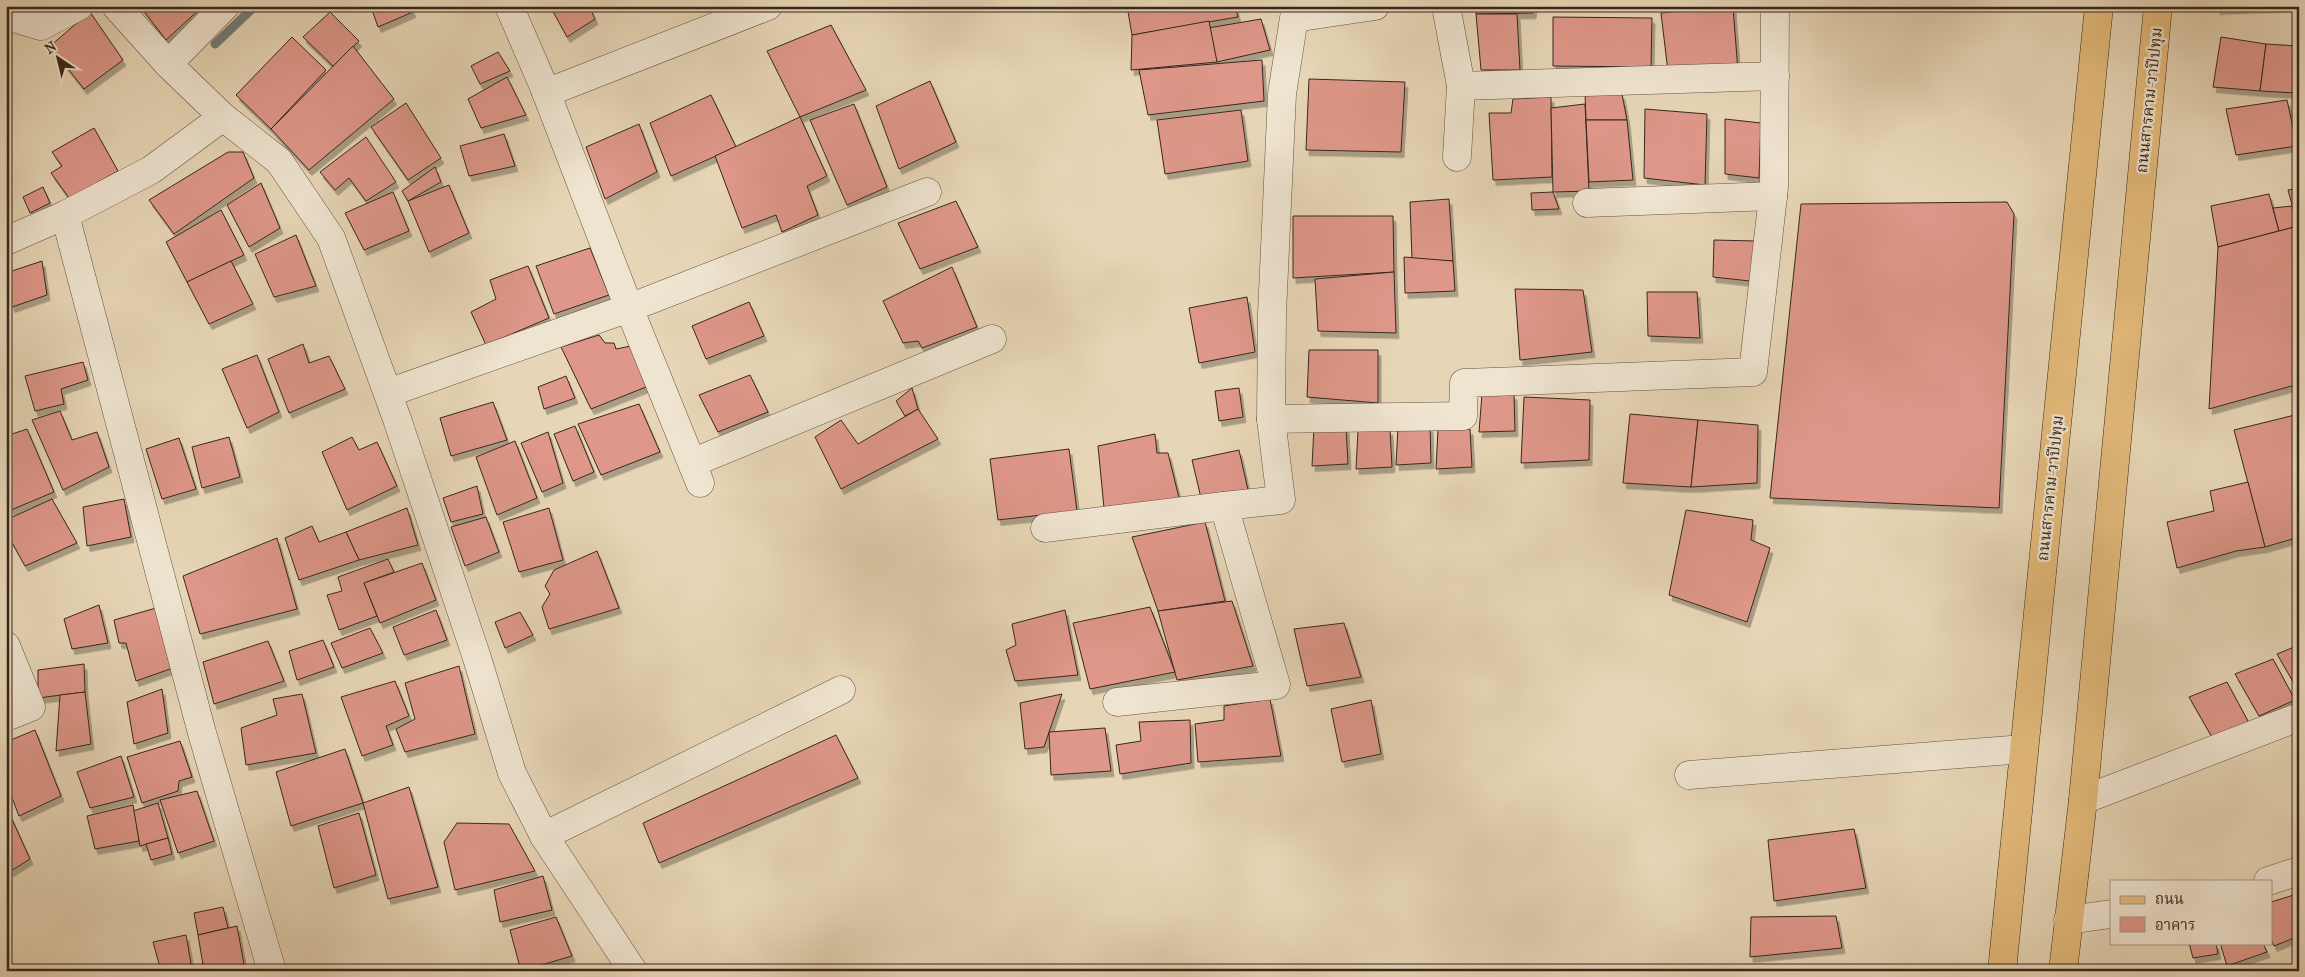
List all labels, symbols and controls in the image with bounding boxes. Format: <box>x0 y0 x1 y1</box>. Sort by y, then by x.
street label: ถนนสารคาม-วาปีปทุม <box>2132 26 2168 174</box>
north arrow <box>32 32 82 82</box>
text: N <box>42 38 60 58</box>
street label: ถนนสารคาม-วาปีปทุม <box>2033 414 2069 562</box>
legend <box>2110 880 2272 944</box>
text: ถนน <box>2155 890 2184 908</box>
text: อาคาร <box>2155 916 2195 934</box>

